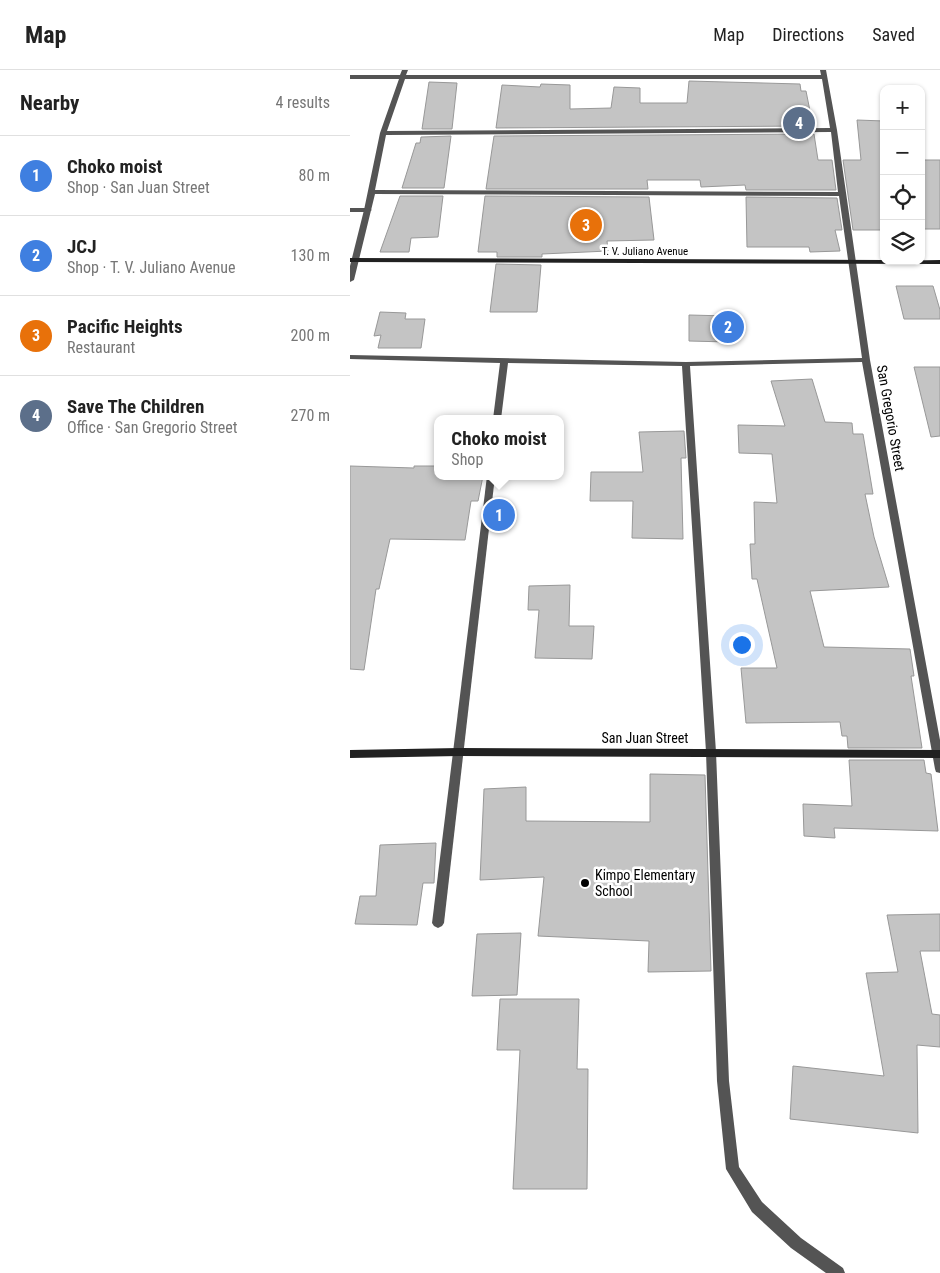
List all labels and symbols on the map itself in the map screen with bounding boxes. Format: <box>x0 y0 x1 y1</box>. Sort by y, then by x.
pin: 4 <box>783 104 815 142</box>
pin: 3 <box>570 206 602 244</box>
street label: T. V. Juliano Avenue <box>602 245 688 258</box>
pin: 2 <box>712 308 744 346</box>
street label: San Gregorio Street <box>874 364 908 472</box>
pin: 1 <box>483 496 515 534</box>
your location <box>729 632 755 658</box>
street label: San Juan Street <box>601 730 689 746</box>
place label: Kimpo Elementary School <box>595 867 695 899</box>
marker: Kimpo Elementary School <box>579 877 591 889</box>

